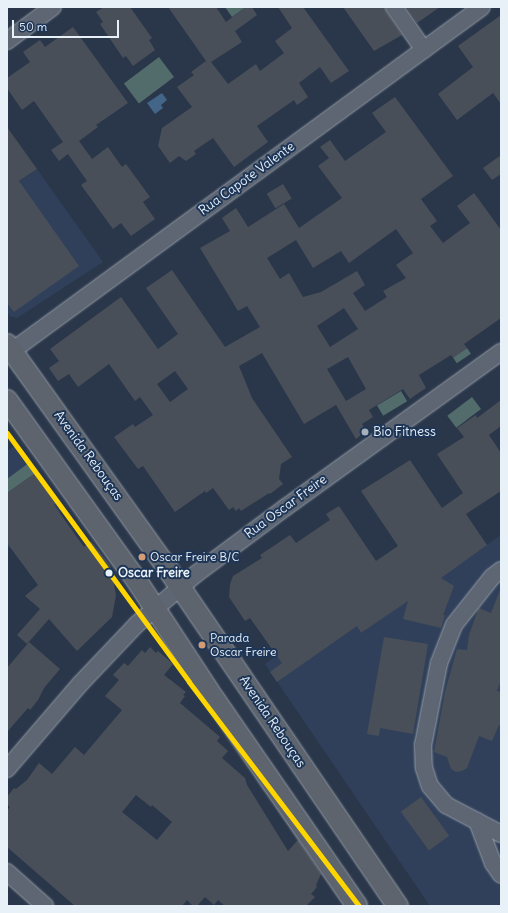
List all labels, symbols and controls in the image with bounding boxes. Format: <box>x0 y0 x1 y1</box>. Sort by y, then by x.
scale bar <box>14 12 121 38</box>
text: 50 m <box>19 19 47 34</box>
street label: Rua Capote Valente <box>196 139 298 219</box>
street label: Avenida Rebouças <box>50 408 126 504</box>
place label: Bio Fitness <box>373 424 436 440</box>
marker: Bio Fitness <box>360 427 370 437</box>
street label: Rua Oscar Freire <box>242 472 330 542</box>
place label: Oscar Freire B/C <box>150 550 239 564</box>
marker: Oscar Freire B/C <box>137 552 147 562</box>
place label: Oscar Freire <box>118 565 190 581</box>
marker: Oscar Freire <box>102 566 116 580</box>
place label: Parada Oscar Freire <box>210 631 276 659</box>
marker: Parada Oscar Freire <box>197 640 207 650</box>
street label: Avenida Rebouças <box>236 673 308 771</box>

